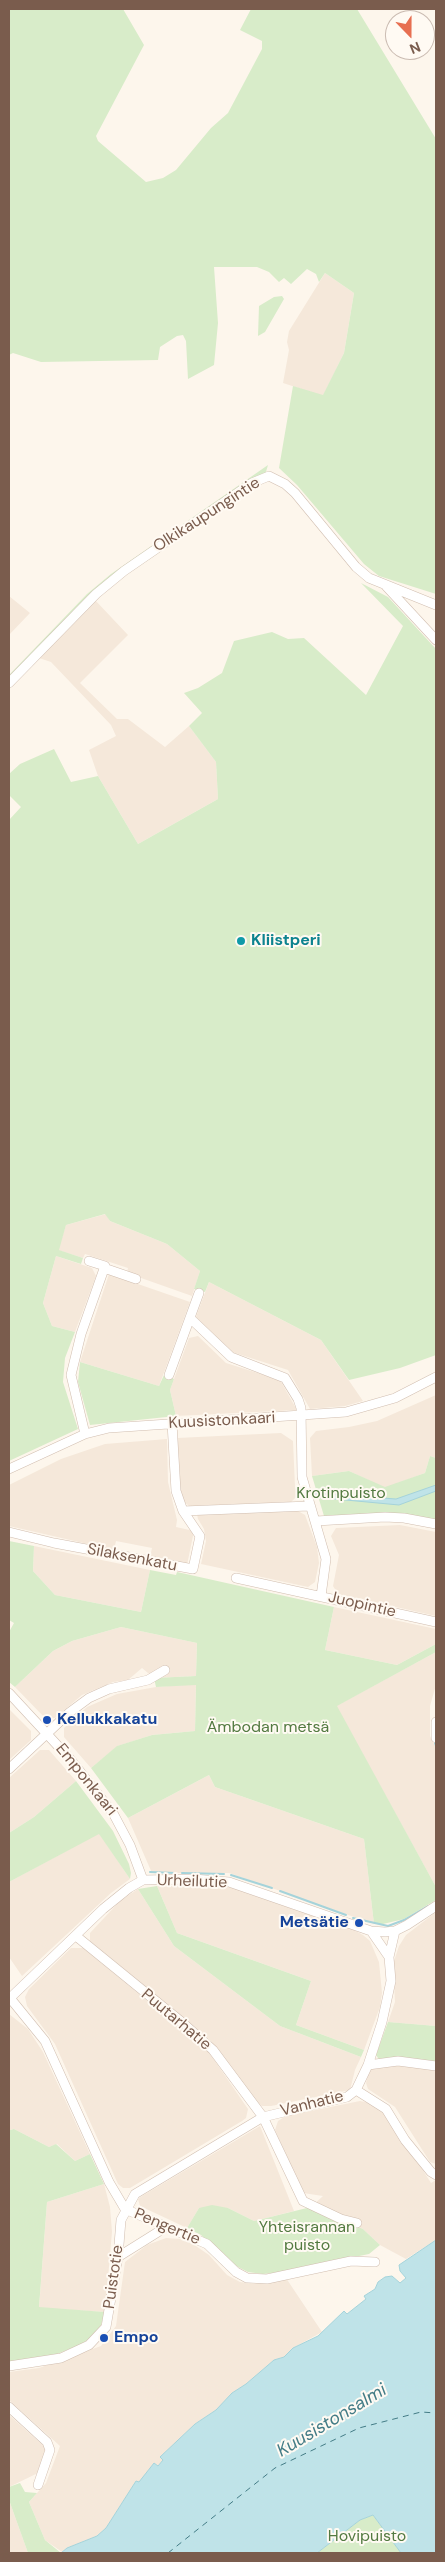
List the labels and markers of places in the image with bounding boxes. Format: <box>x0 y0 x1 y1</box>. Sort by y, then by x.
place label: Kliistperi <box>251 931 321 951</box>
marker: Kliistperi <box>235 935 247 947</box>
place label: Kellukkakatu <box>57 1710 157 1730</box>
marker: Kellukkakatu <box>41 1714 53 1726</box>
place label: Metsätie <box>280 1913 349 1933</box>
marker: Metsätie <box>353 1917 365 1929</box>
place label: Empo <box>114 2328 159 2348</box>
marker: Empo <box>98 2332 110 2344</box>

